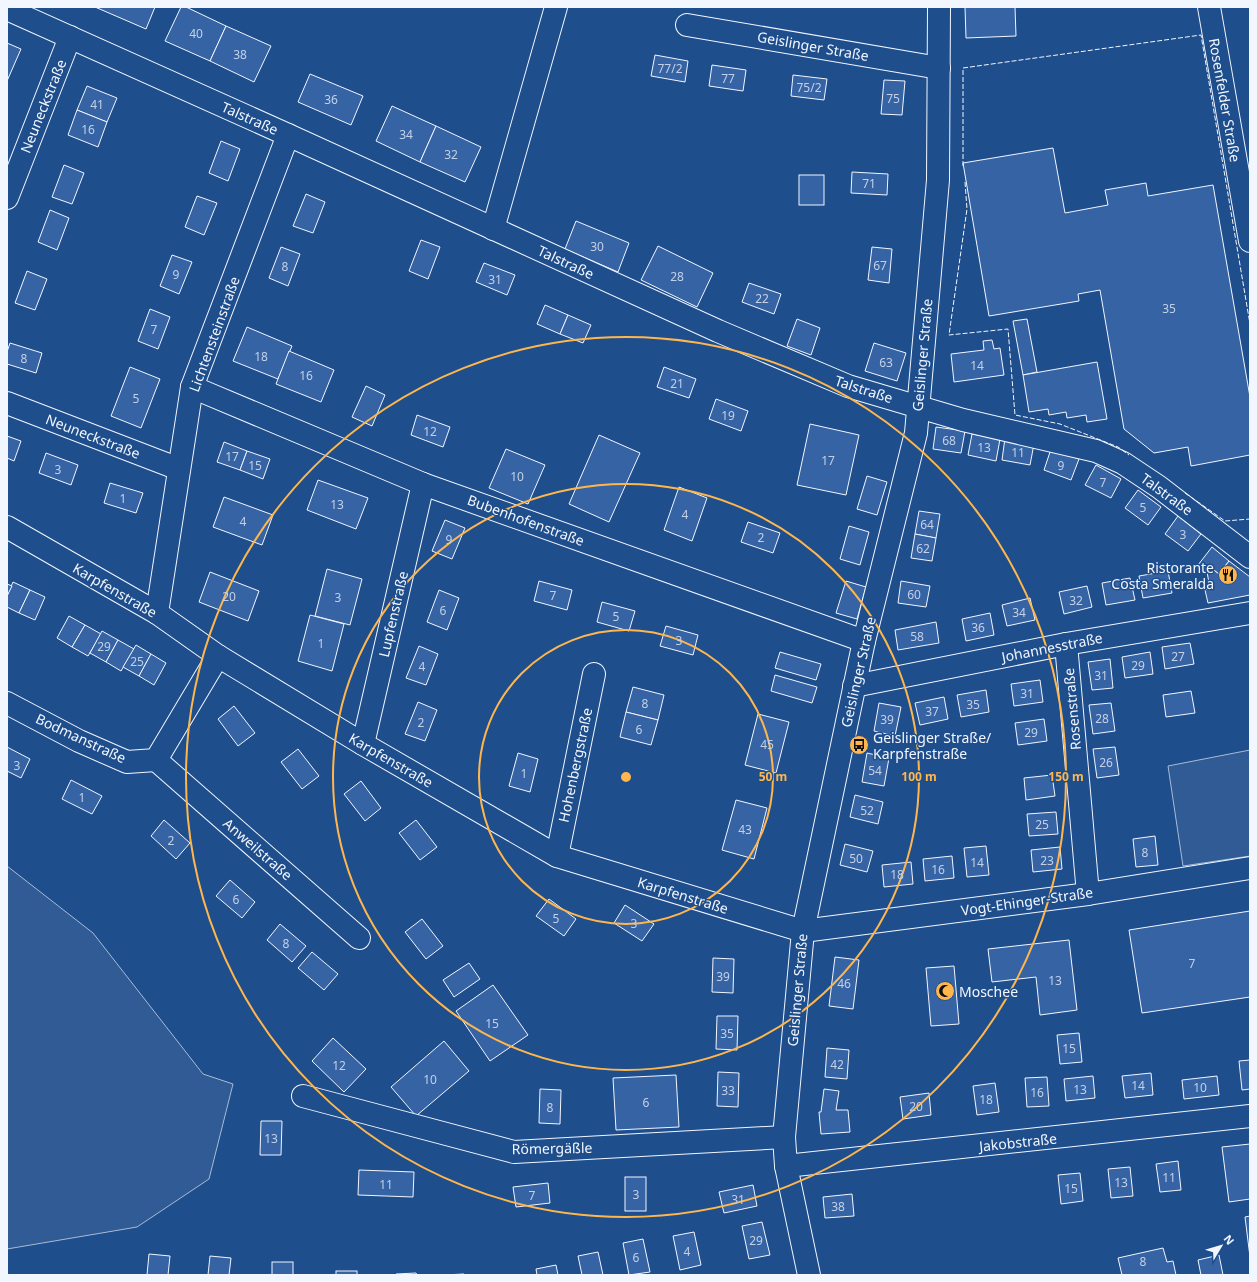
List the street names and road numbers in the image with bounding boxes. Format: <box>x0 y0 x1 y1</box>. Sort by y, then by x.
street label: Geislinger Straße <box>756 27 870 65</box>
street label: Rosenfelder Straße <box>1205 37 1245 164</box>
street label: Neuneckstraße <box>16 56 71 156</box>
street label: Talstraße <box>219 97 281 139</box>
street label: Talstraße <box>535 241 597 283</box>
street label: Lichtensteinstraße <box>184 273 244 394</box>
street label: Geislinger Straße <box>908 298 936 412</box>
street label: Talstraße <box>833 371 896 407</box>
street label: Neuneckstraße <box>43 409 143 463</box>
street label: Talstraße <box>1137 469 1197 519</box>
street label: Bubenhofenstraße <box>465 490 587 550</box>
street label: Karpfenstraße <box>69 558 161 622</box>
street label: Lupfenstraße <box>374 569 412 659</box>
street label: Geislinger Straße <box>836 615 880 729</box>
street label: Johannesstraße <box>998 628 1104 666</box>
street label: Rosenstraße <box>1059 667 1085 751</box>
street label: Hohenbergstraße <box>554 706 596 824</box>
street label: Bodmanstraße <box>33 709 129 767</box>
street label: Karpfenstraße <box>345 728 437 792</box>
street label: Anweilstraße <box>219 814 297 884</box>
street label: Karpfenstraße <box>635 872 731 918</box>
street label: Vogt-Ehinger-Straße <box>960 882 1094 920</box>
street label: Geislinger Straße <box>783 933 811 1047</box>
street label: Jakobstraße <box>976 1128 1058 1156</box>
street label: Römergäßle <box>512 1138 593 1158</box>

